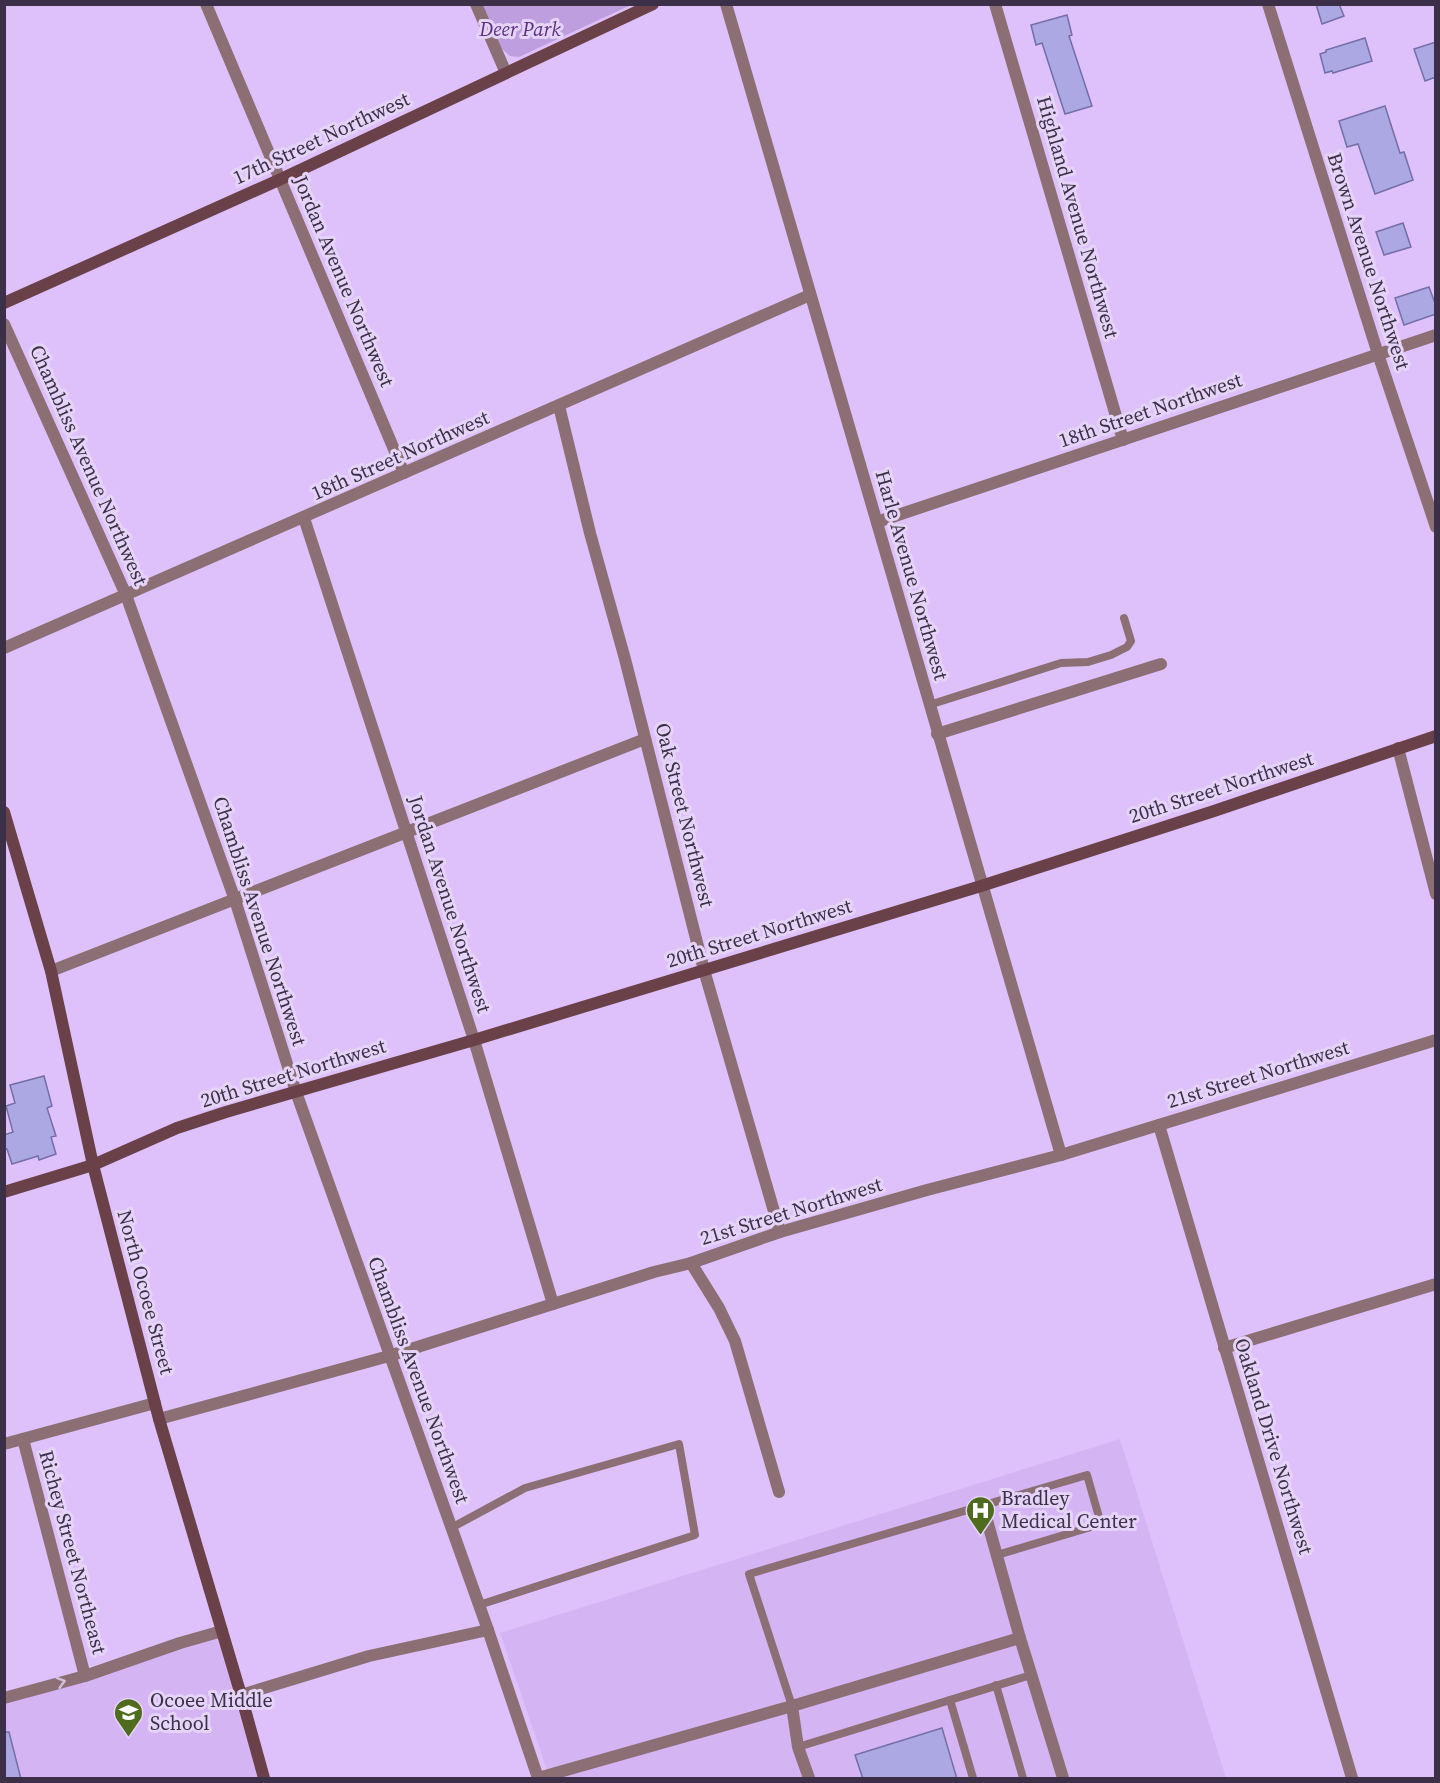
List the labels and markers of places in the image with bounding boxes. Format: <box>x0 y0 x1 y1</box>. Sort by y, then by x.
place label: Bradley Medical Center <box>1001 1484 1137 1535</box>
hospital icon: Bradley Medical Center <box>964 1494 996 1536</box>
place label: Ocoee Middle School <box>150 1686 273 1737</box>
school or university icon: Ocoee Middle School <box>113 1696 145 1738</box>

